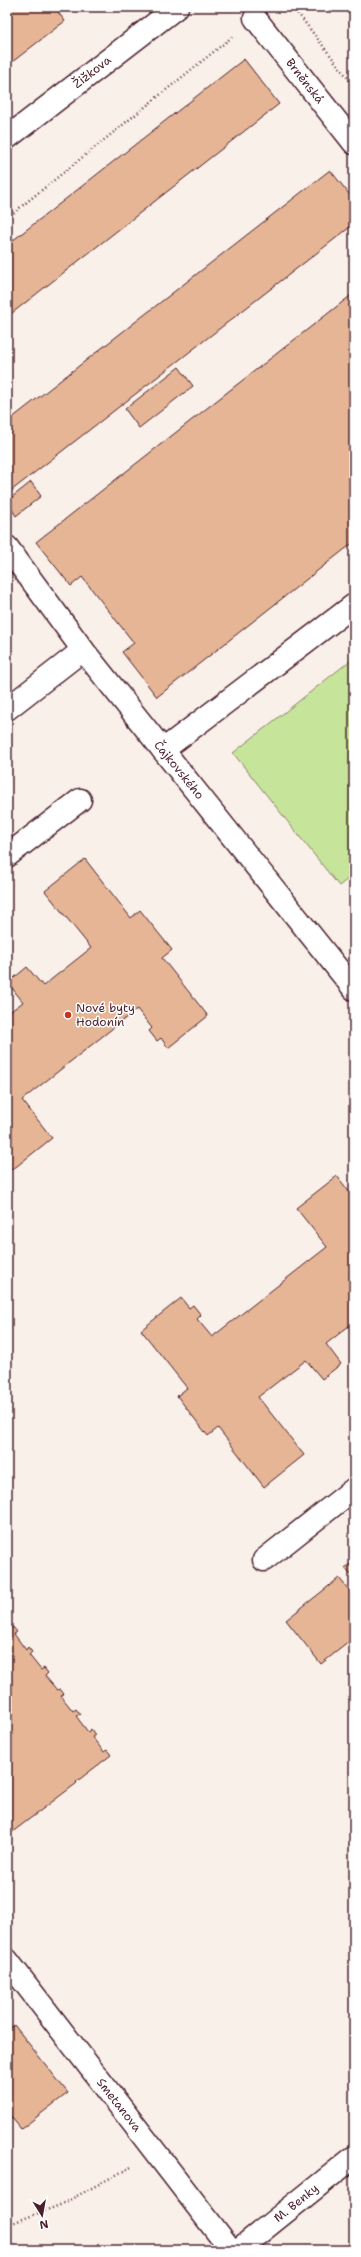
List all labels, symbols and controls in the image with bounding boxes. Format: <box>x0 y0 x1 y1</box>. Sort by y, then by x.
street label: Žižkova <box>70 52 115 92</box>
street label: Brněnská <box>282 55 328 107</box>
street label: Čajkovského <box>150 737 208 803</box>
place label: Nové byty Hodonín <box>76 1000 135 1030</box>
marker: Nové byty Hodonín <box>63 1010 73 1020</box>
street label: Smetanova <box>93 2075 145 2135</box>
street label: M. Benky <box>270 2180 322 2226</box>
north arrow <box>22 2195 62 2235</box>
text: N <box>38 2216 50 2233</box>

